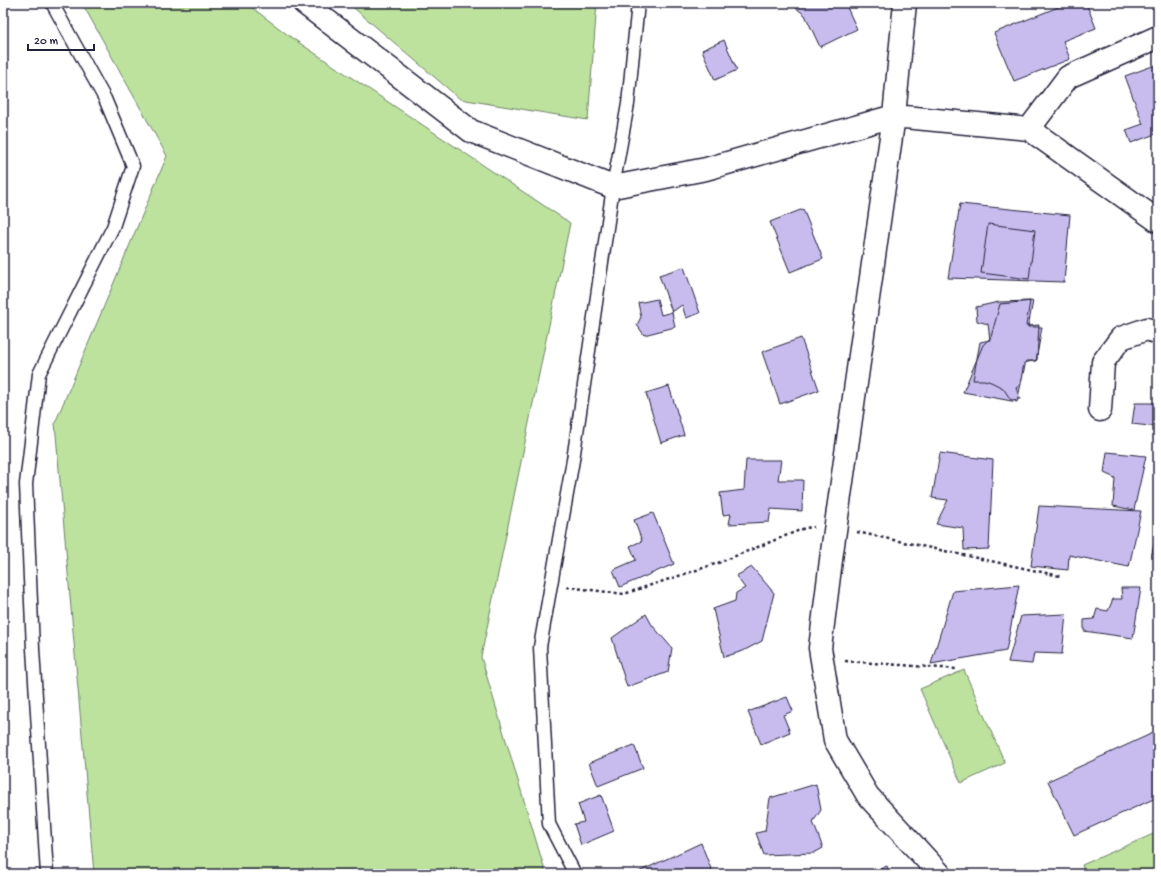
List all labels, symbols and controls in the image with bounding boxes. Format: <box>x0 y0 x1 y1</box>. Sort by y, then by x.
scale bar <box>28 26 94 52</box>
text: 20 m <box>34 35 59 49</box>

